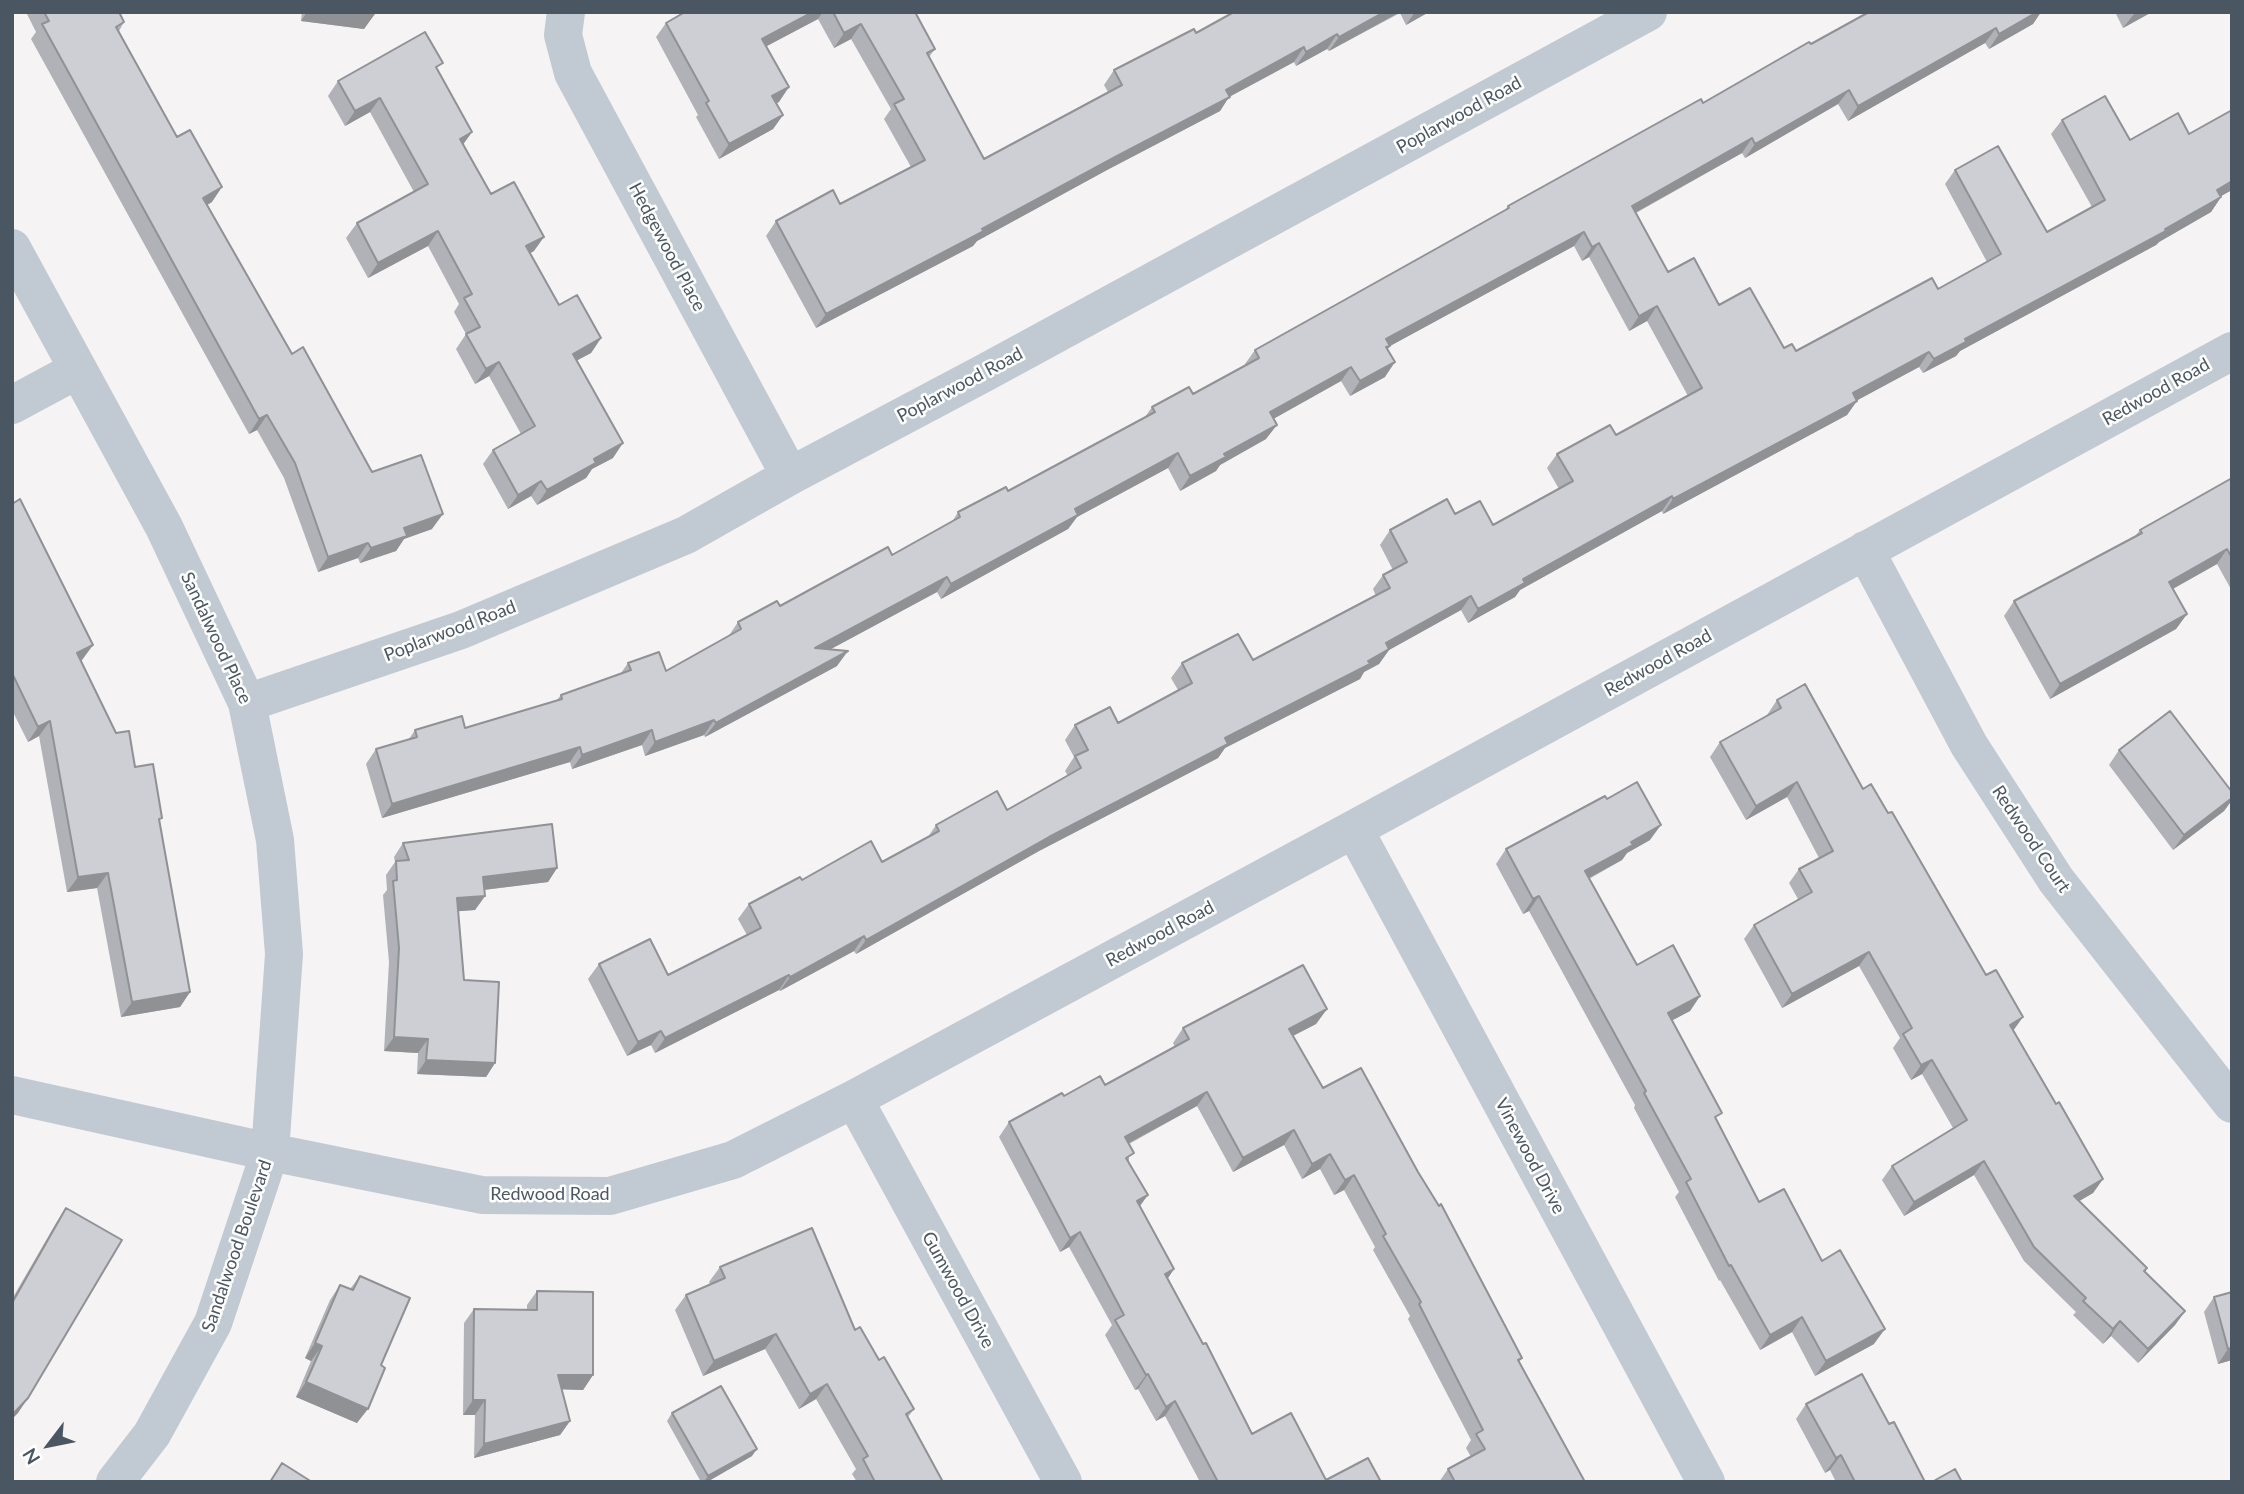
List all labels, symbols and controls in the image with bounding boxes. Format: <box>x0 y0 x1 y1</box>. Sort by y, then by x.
street label: Poplarwood Road <box>1393 72 1525 158</box>
street label: Hedgewood Place <box>624 179 710 315</box>
street label: Poplarwood Road <box>893 343 1027 427</box>
street label: Redwood Road <box>2099 354 2213 430</box>
street label: Sandalwood Place <box>176 569 256 707</box>
street label: Poplarwood Road <box>381 596 519 666</box>
street label: Redwood Road <box>1601 625 1715 701</box>
street label: Redwood Court <box>1987 781 2075 897</box>
street label: Redwood Road <box>1102 896 1218 972</box>
street label: Vinewood Drive <box>1490 1094 1570 1218</box>
street label: Sandalwood Boulevard <box>197 1157 277 1335</box>
street label: Redwood Road <box>490 1183 610 1205</box>
street label: Gumwood Drive <box>917 1228 999 1352</box>
north arrow <box>14 1410 84 1480</box>
text: N <box>17 1444 44 1469</box>

